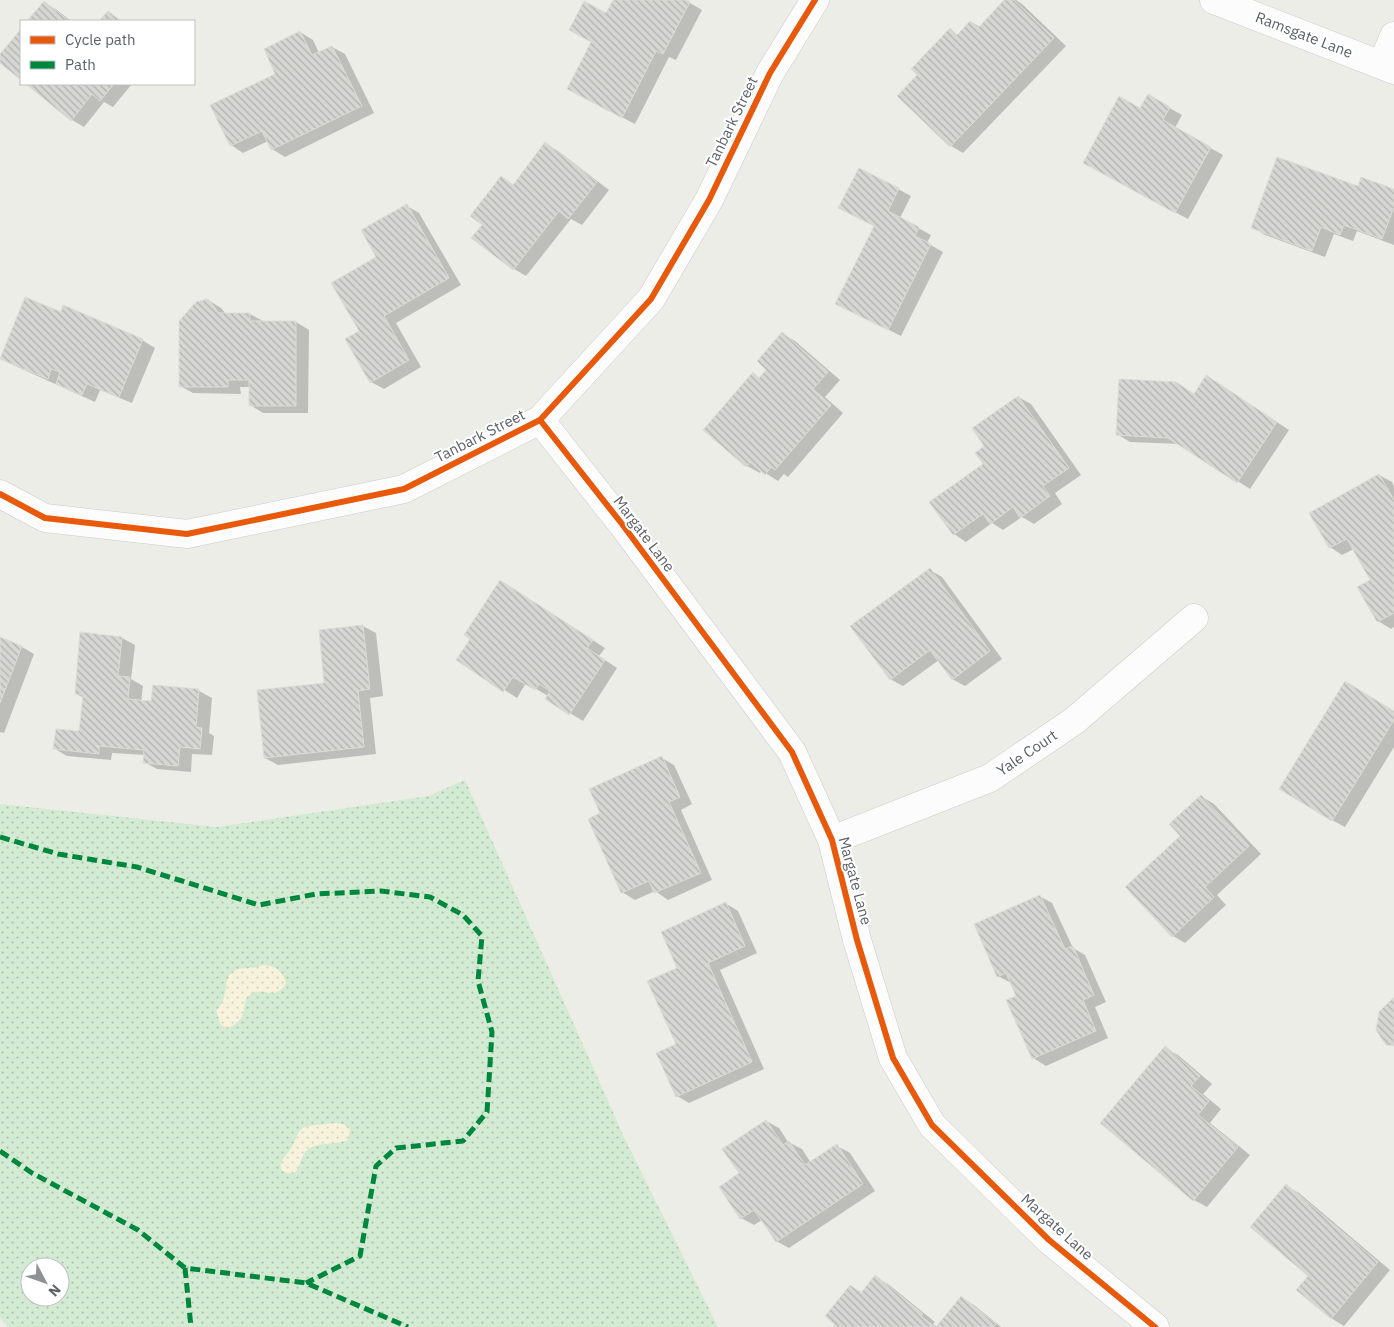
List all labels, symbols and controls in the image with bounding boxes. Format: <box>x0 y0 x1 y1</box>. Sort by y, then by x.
street label: Ramsgate Lane <box>1253 7 1356 62</box>
legend <box>20 20 195 85</box>
text: Cycle path <box>65 30 136 49</box>
text: Path <box>65 55 96 74</box>
street label: Tanbark Street <box>701 73 762 170</box>
street label: Tanbark Street <box>431 405 528 466</box>
street label: Margate Lane <box>610 492 679 576</box>
street label: Yale Court <box>993 725 1061 780</box>
street label: Margate Lane <box>835 835 876 927</box>
street label: Margate Lane <box>1017 1189 1097 1264</box>
north arrow <box>20 1257 70 1307</box>
text: N <box>45 1281 65 1300</box>

